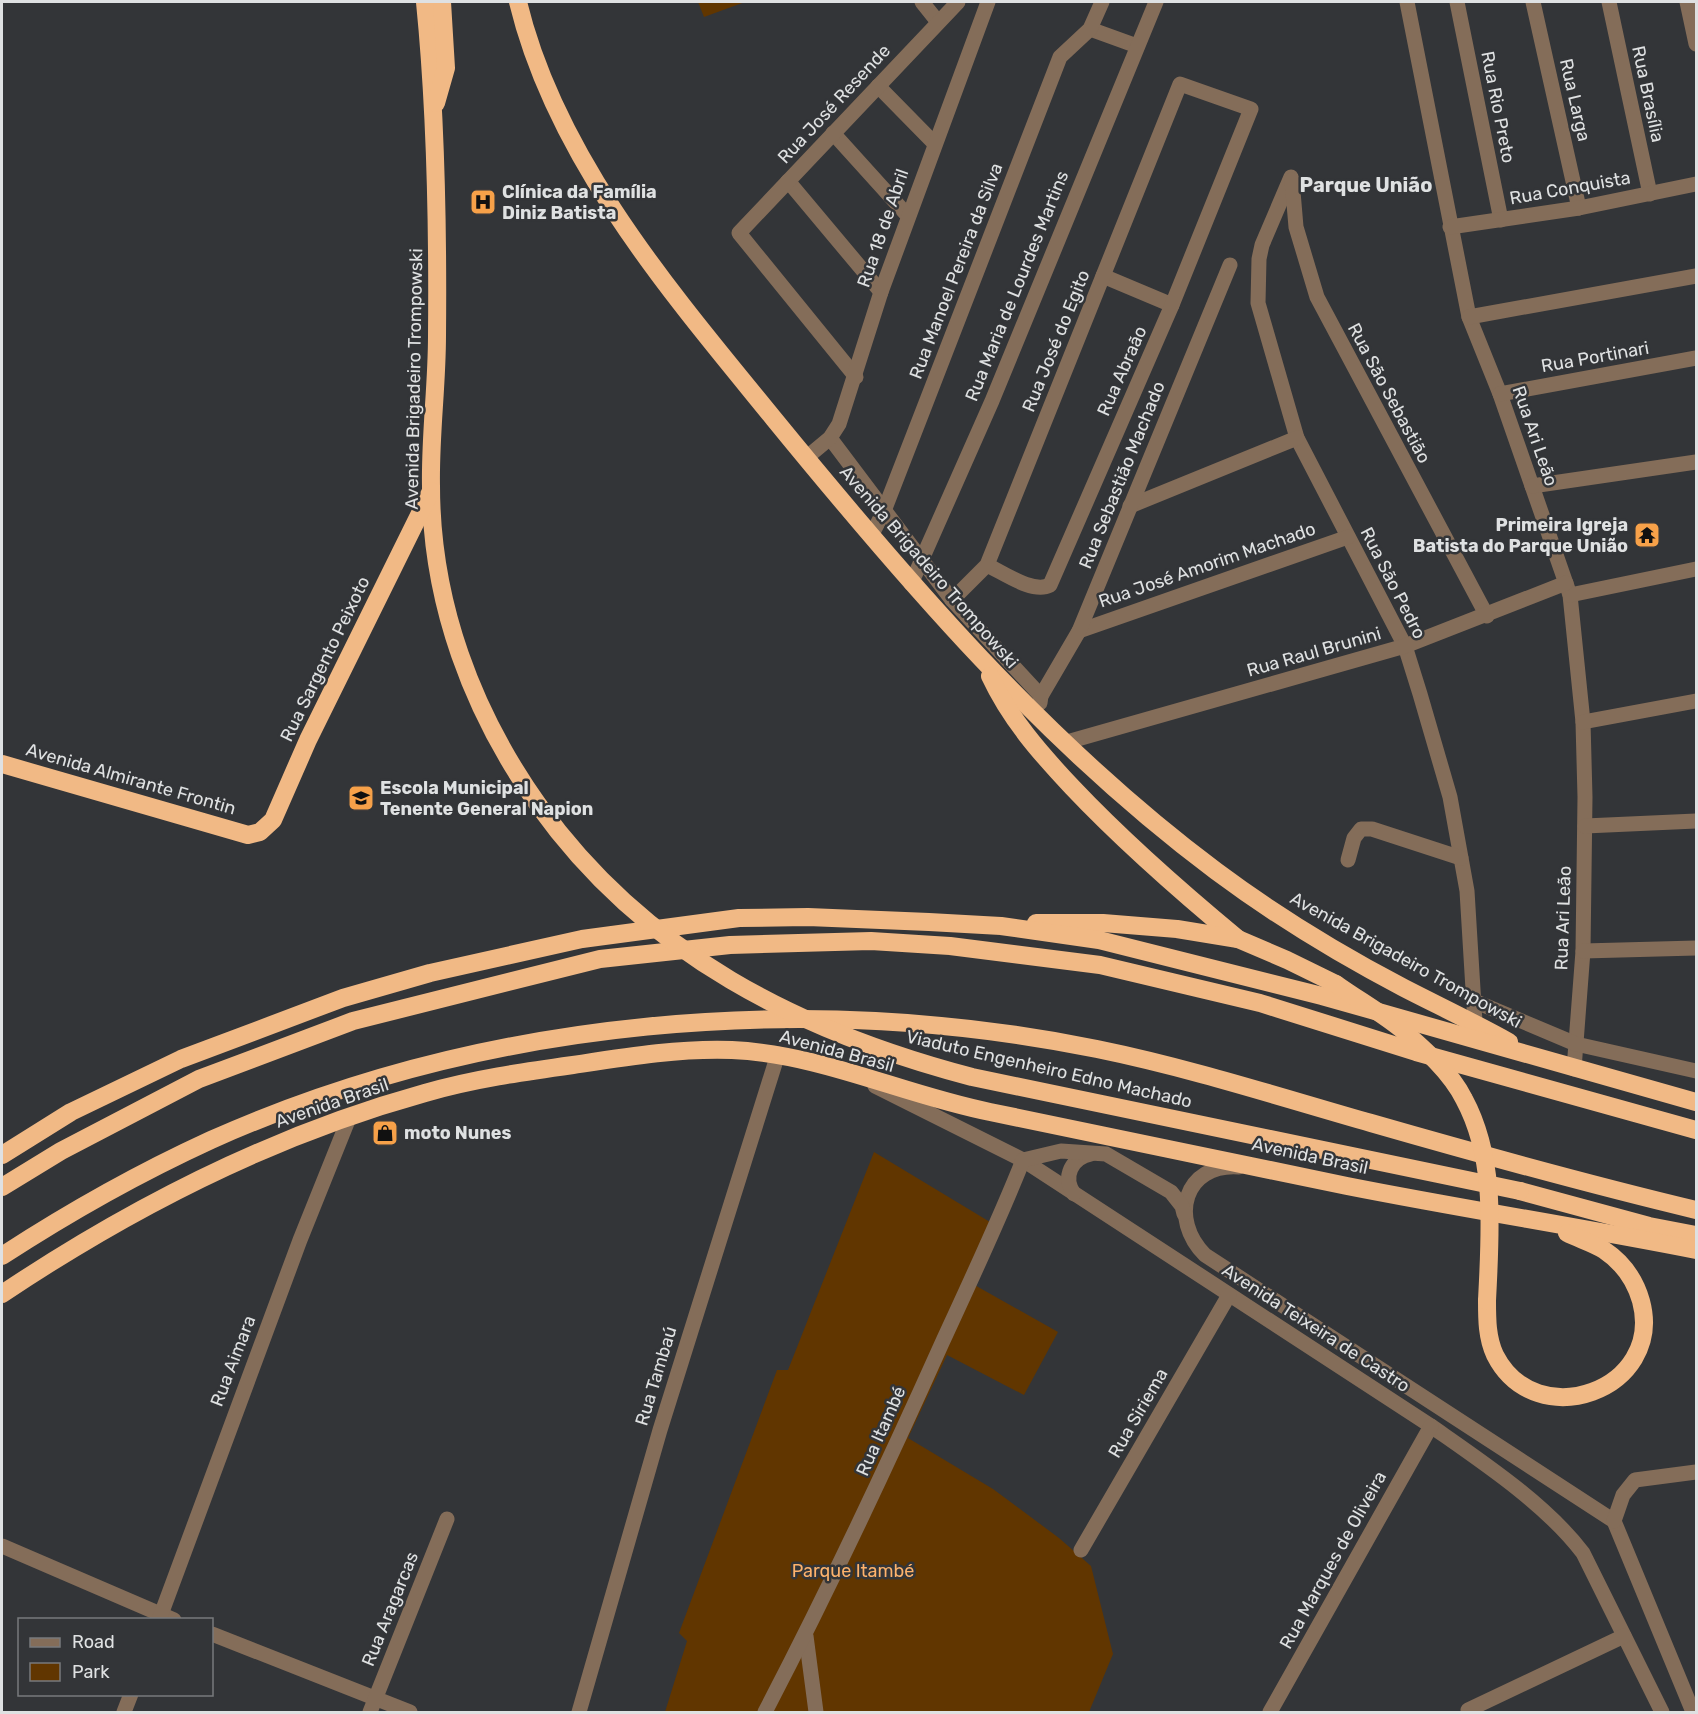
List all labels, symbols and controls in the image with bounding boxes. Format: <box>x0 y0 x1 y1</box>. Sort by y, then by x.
street label: Rua José Resende <box>773 40 895 168</box>
street label: Rua Brasília <box>1627 44 1669 144</box>
street label: Rua Rio Preto <box>1476 49 1520 165</box>
street label: Rua Larga <box>1555 56 1595 144</box>
street label: Rua Manoel Pereira da Silva <box>905 160 1007 382</box>
street label: Rua 18 de Abril <box>852 166 914 290</box>
street label: Rua Conquista <box>1508 167 1632 209</box>
street label: Rua Maria de Lourdes Martins <box>961 168 1073 404</box>
district label: Parque União <box>1300 173 1432 197</box>
place label: Clínica da Família Diniz Batista <box>502 181 657 224</box>
hospital icon: Clínica da Família Diniz Batista <box>468 187 498 217</box>
street label: Avenida Brigadeiro Trompowski <box>401 248 427 510</box>
street label: Rua José do Egito <box>1017 267 1095 415</box>
street label: Rua São Sebastião <box>1343 319 1435 467</box>
street label: Rua Abraão <box>1092 323 1152 419</box>
street label: Rua Portinari <box>1539 337 1651 377</box>
street label: Rua Sebastião Machado <box>1074 378 1170 572</box>
street label: Rua Ari Leão <box>1508 383 1562 489</box>
street label: Avenida Brigadeiro Trompowski <box>835 461 1023 673</box>
place label: Primeira Igreja Batista do Parque União <box>1413 514 1628 557</box>
street label: Rua José Amorim Machado <box>1096 517 1318 613</box>
temple icon: Primeira Igreja Batista do Parque União <box>1632 520 1662 550</box>
street label: Rua São Pedro <box>1355 524 1431 642</box>
street label: Rua Sargento Peixoto <box>275 573 375 745</box>
street label: Rua Raul Brunini <box>1244 622 1384 682</box>
street label: Avenida Almirante Frontin <box>24 739 238 819</box>
place label: Escola Municipal Tenente General Napion <box>380 777 593 820</box>
school or university icon: Escola Municipal Tenente General Napion <box>346 783 376 813</box>
street label: Rua Ari Leão <box>1550 865 1576 971</box>
street label: Avenida Brigadeiro Trompowski <box>1286 887 1526 1033</box>
street label: Avenida Brasil <box>777 1025 897 1077</box>
street label: Viaduto Engenheiro Edno Machado <box>904 1025 1194 1113</box>
street label: Avenida Brasil <box>273 1073 391 1133</box>
shop icon: moto Nunes <box>370 1118 400 1148</box>
place label: moto Nunes <box>404 1122 511 1144</box>
street label: Avenida Brasil <box>1250 1133 1370 1179</box>
street label: Avenida Teixeira de Castro <box>1218 1259 1414 1397</box>
street label: Rua Aimara <box>206 1312 260 1410</box>
street label: Rua Tambaú <box>630 1324 682 1428</box>
street label: Rua Siriema <box>1104 1364 1172 1462</box>
street label: Rua Itambé <box>851 1383 911 1479</box>
street label: Rua Marques de Oliveira <box>1275 1467 1391 1653</box>
street label: Rua Aragarcas <box>357 1549 423 1669</box>
park label: Parque Itambé <box>792 1560 914 1582</box>
legend <box>18 1618 213 1696</box>
text: Road <box>72 1631 115 1653</box>
text: Park <box>72 1661 110 1683</box>

